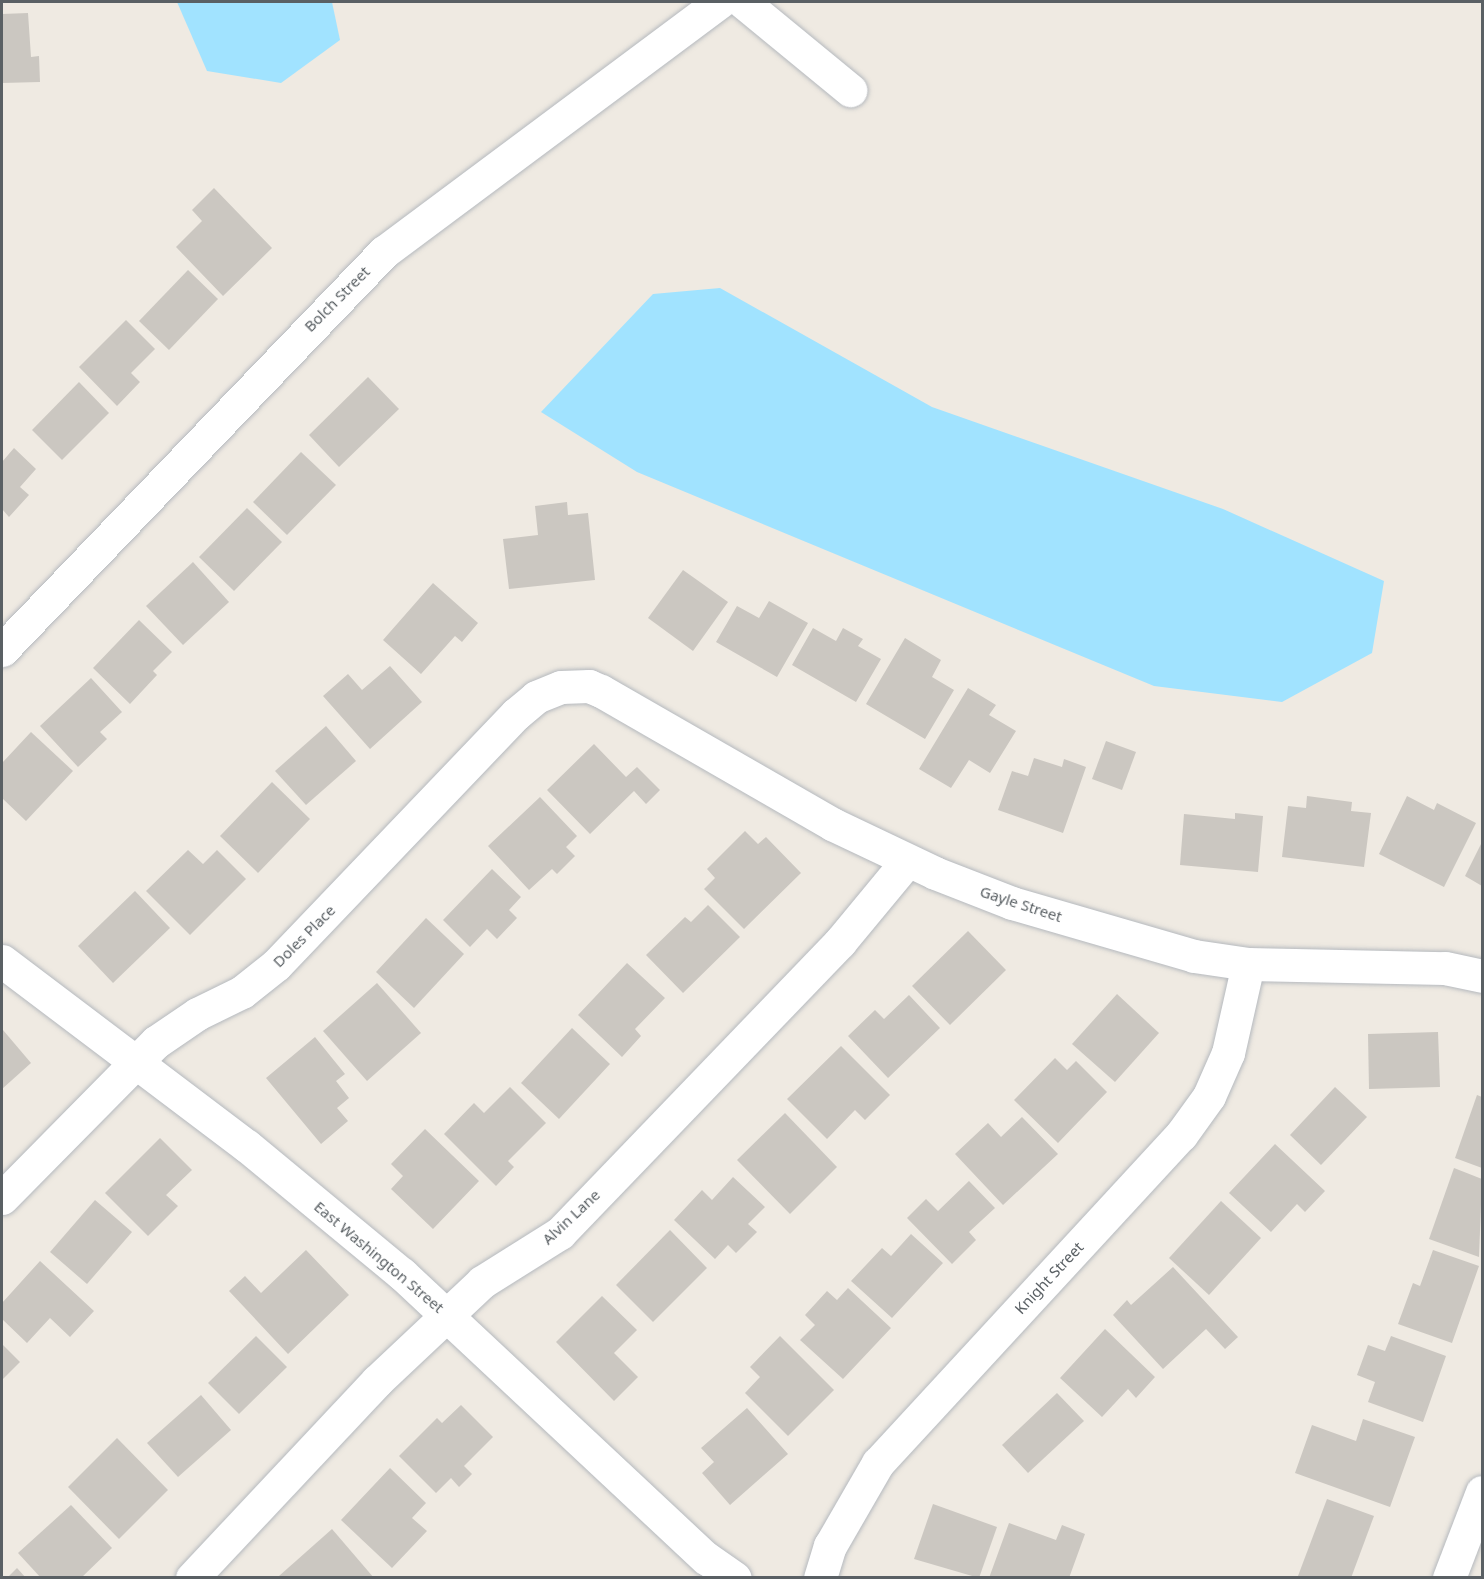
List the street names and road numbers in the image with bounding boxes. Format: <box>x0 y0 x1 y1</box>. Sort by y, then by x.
street label: Bolch Street <box>301 263 373 335</box>
street label: Gayle Street <box>978 882 1064 926</box>
street label: Doles Place <box>269 901 339 971</box>
street label: Alvin Lane <box>538 1186 604 1248</box>
street label: East Washington Street <box>311 1197 447 1317</box>
street label: Knight Street <box>1011 1238 1087 1318</box>

